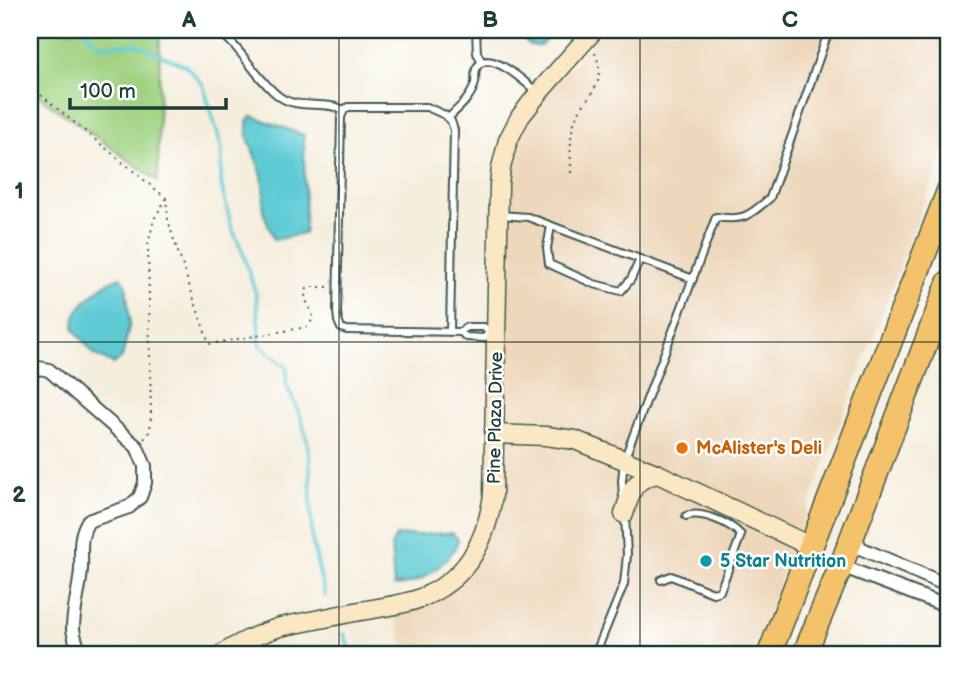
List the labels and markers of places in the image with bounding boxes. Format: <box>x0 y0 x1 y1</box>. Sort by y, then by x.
place label: McAlister's Deli <box>696 438 822 459</box>
marker: McAlister's Deli <box>674 440 690 456</box>
place label: 5 Star Nutrition <box>720 551 846 572</box>
marker: 5 Star Nutrition <box>698 553 714 569</box>

